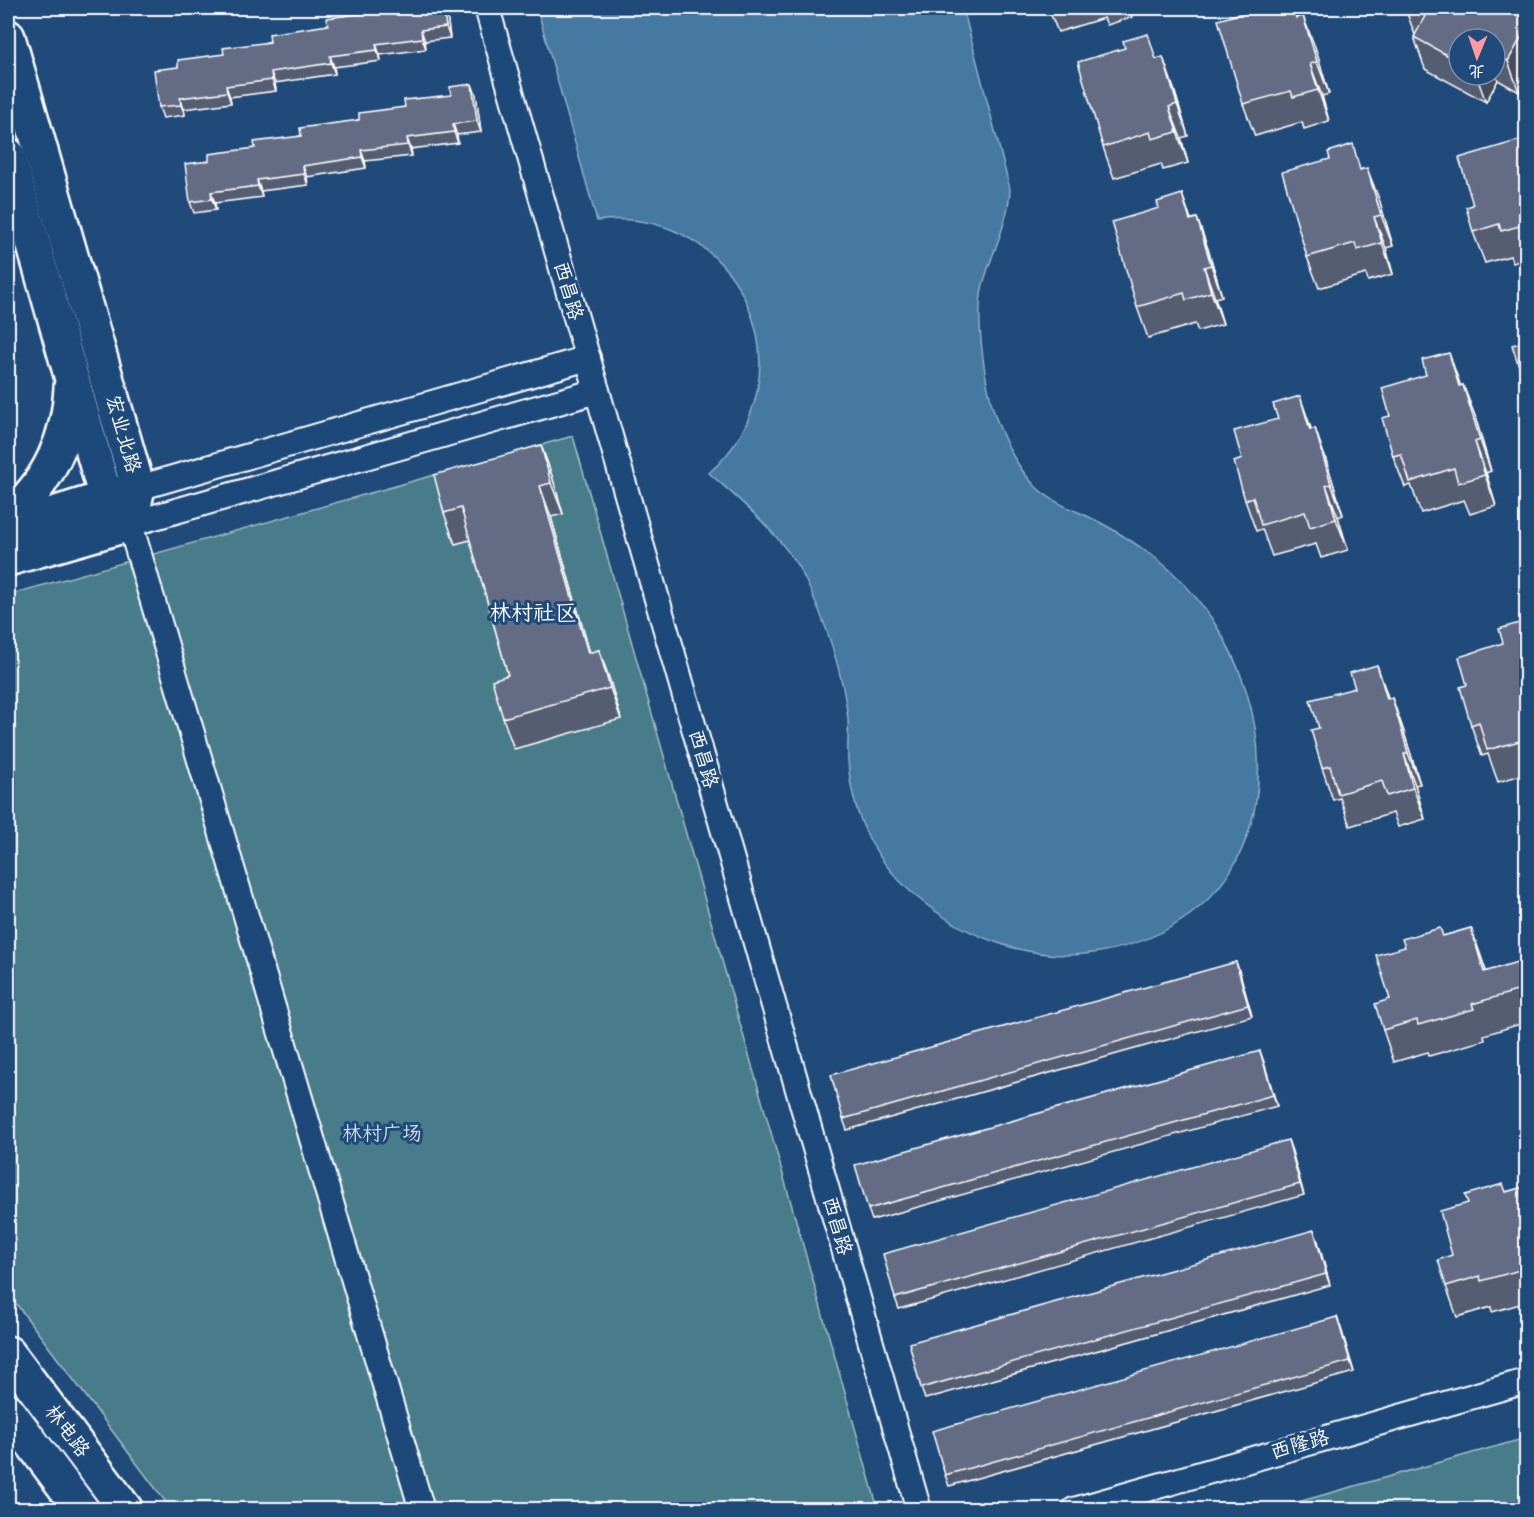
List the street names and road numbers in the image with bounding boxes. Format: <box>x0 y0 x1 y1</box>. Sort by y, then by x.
street label: 西昌路 <box>546 258 590 325</box>
street label: 宏业北路 <box>99 392 148 477</box>
street label: 西昌路 <box>681 726 725 793</box>
street label: 西昌路 <box>815 1193 859 1260</box>
street label: 林电路 <box>38 1399 97 1464</box>
street label: 西隆路 <box>1267 1423 1334 1467</box>

